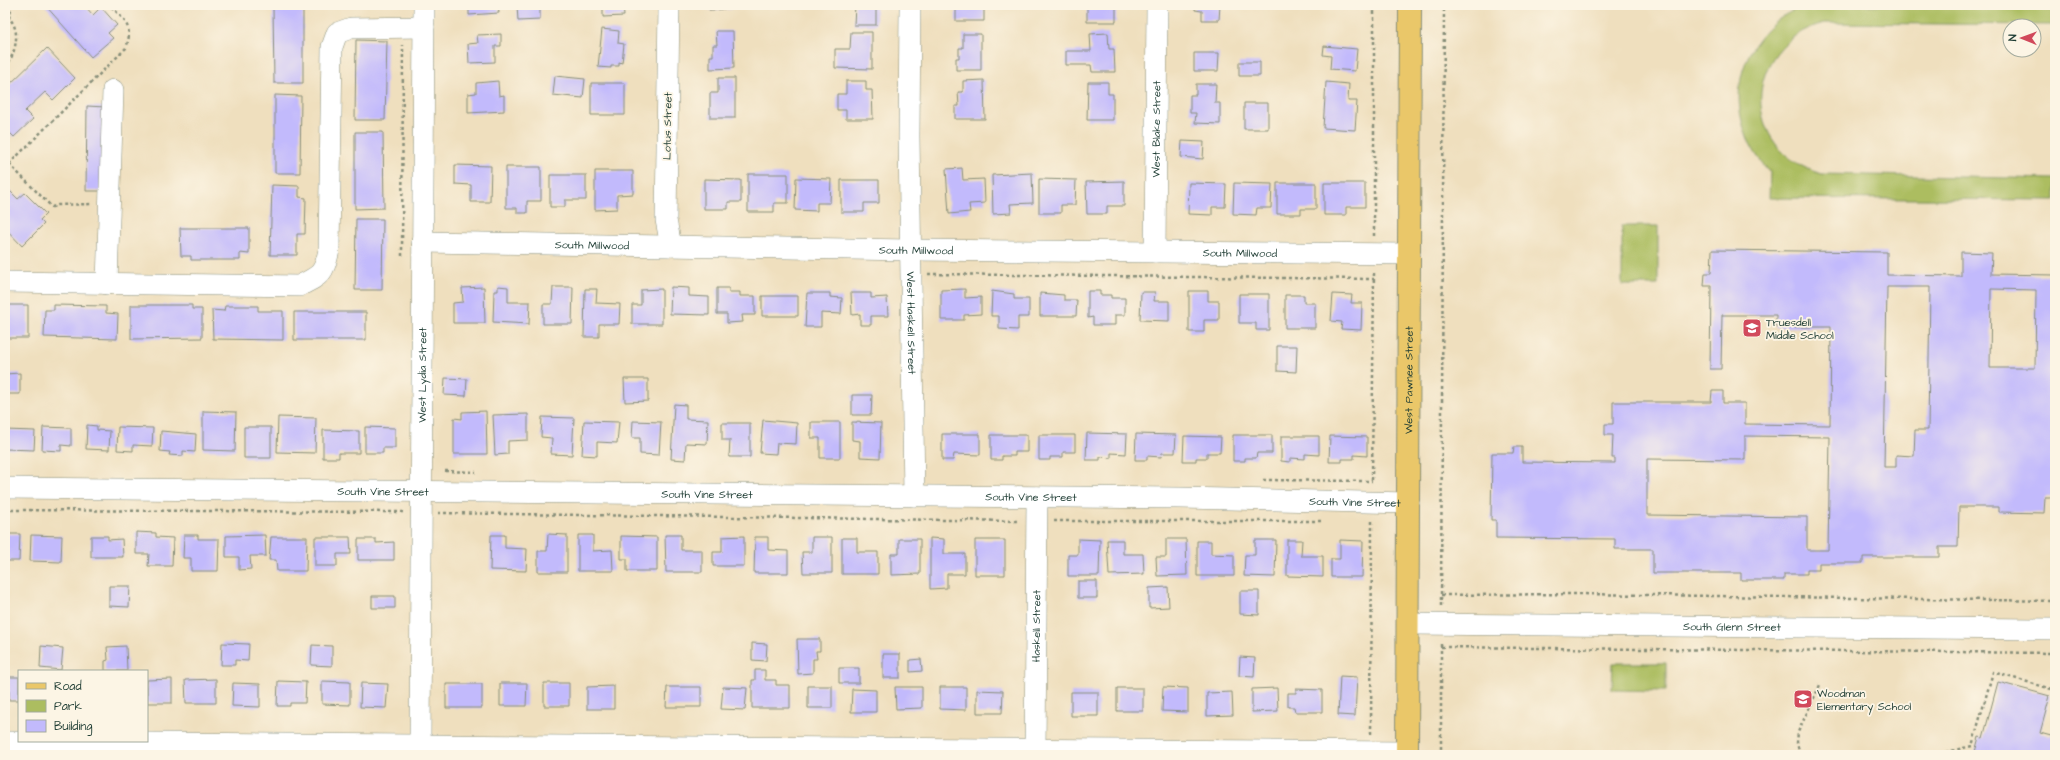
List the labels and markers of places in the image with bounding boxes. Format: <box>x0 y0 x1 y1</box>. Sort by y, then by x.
place label: Truesdell Middle School <box>1766 315 1834 343</box>
school or university icon: Truesdell Middle School <box>1741 317 1763 339</box>
place label: Woodman Elementary School <box>1817 686 1912 715</box>
school or university icon: Woodman Elementary School <box>1792 688 1814 710</box>

